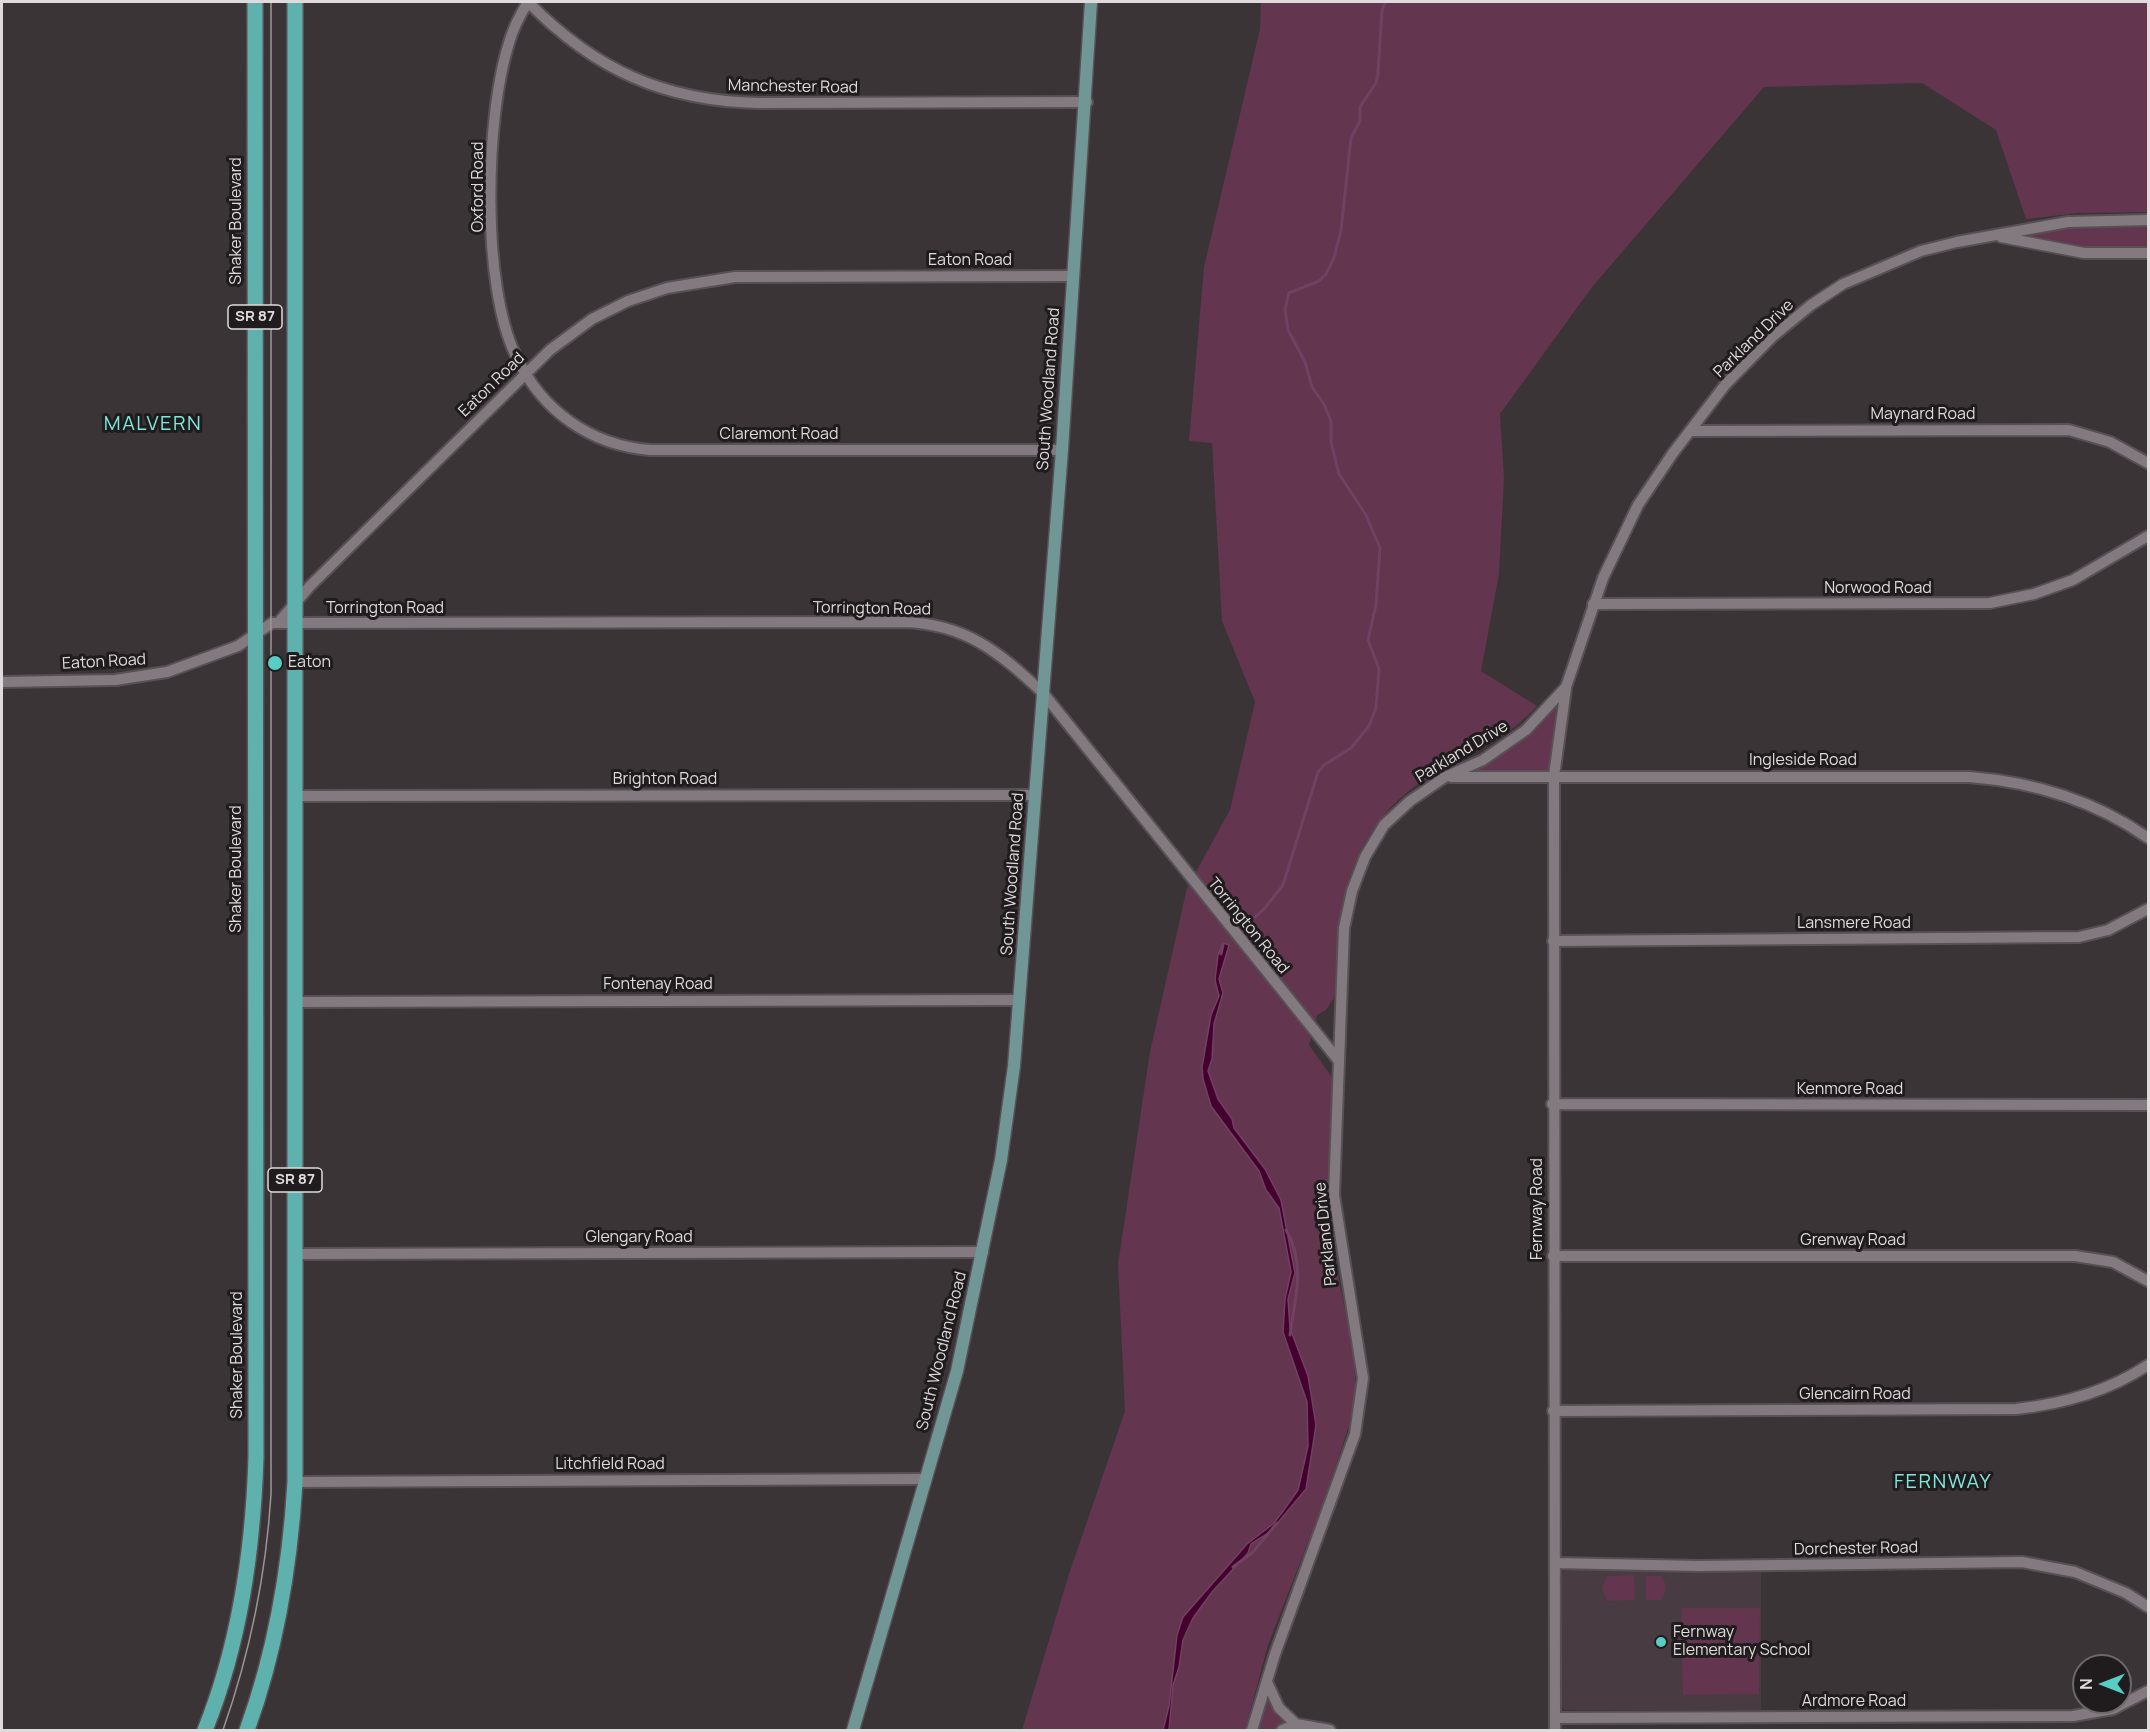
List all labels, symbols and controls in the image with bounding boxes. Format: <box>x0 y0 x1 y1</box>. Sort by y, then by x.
street label: Manchester Road <box>728 76 858 98</box>
street label: Oxford Road <box>469 142 489 232</box>
street label: Shaker Boulevard <box>227 157 247 285</box>
street label: Eaton Road <box>928 251 1012 271</box>
street label: Parkland Drive <box>1710 296 1798 382</box>
road number: SR 87 <box>228 305 282 329</box>
street label: South Woodland Road <box>1034 307 1064 471</box>
street label: Eaton Road <box>455 349 529 421</box>
street label: Maynard Road <box>1871 405 1975 425</box>
district label: MALVERN <box>104 412 202 436</box>
street label: Claremont Road <box>720 425 838 445</box>
street label: Norwood Road <box>1824 579 1932 599</box>
street label: Torrington Road <box>813 598 931 620</box>
street label: Torrington Road <box>326 599 444 619</box>
street label: Eaton Road <box>61 650 147 674</box>
place label: Eaton <box>288 653 331 673</box>
marker: Eaton <box>266 654 284 672</box>
street label: Parkland Drive <box>1412 717 1512 787</box>
street label: Ingleside Road <box>1749 751 1857 771</box>
street label: Brighton Road <box>613 770 717 790</box>
street label: South Woodland Road <box>998 792 1028 956</box>
street label: Shaker Boulevard <box>227 805 247 933</box>
street label: Torrington Road <box>1203 874 1293 978</box>
street label: Lansmere Road <box>1797 914 1911 934</box>
street label: Fontenay Road <box>603 975 713 995</box>
street label: Kenmore Road <box>1797 1080 1903 1100</box>
street label: Fernway Road <box>1528 1158 1548 1260</box>
road number: SR 87 <box>268 1168 322 1192</box>
street label: Parkland Drive <box>1311 1181 1341 1287</box>
street label: Glengary Road <box>585 1228 693 1248</box>
street label: Grenway Road <box>1800 1231 1906 1251</box>
street label: South Woodland Road <box>913 1270 971 1432</box>
street label: Shaker Boulevard <box>228 1291 248 1419</box>
street label: Glencairn Road <box>1799 1385 1911 1405</box>
street label: Litchfield Road <box>555 1455 665 1475</box>
district label: FERNWAY <box>1894 1470 1992 1494</box>
street label: Dorchester Road <box>1794 1538 1918 1560</box>
place label: Fernway Elementary School <box>1673 1623 1811 1661</box>
marker: Fernway Elementary School <box>1654 1635 1668 1649</box>
north arrow <box>2072 1654 2132 1714</box>
text: N <box>2075 1678 2097 1690</box>
street label: Ardmore Road <box>1802 1692 1906 1712</box>

